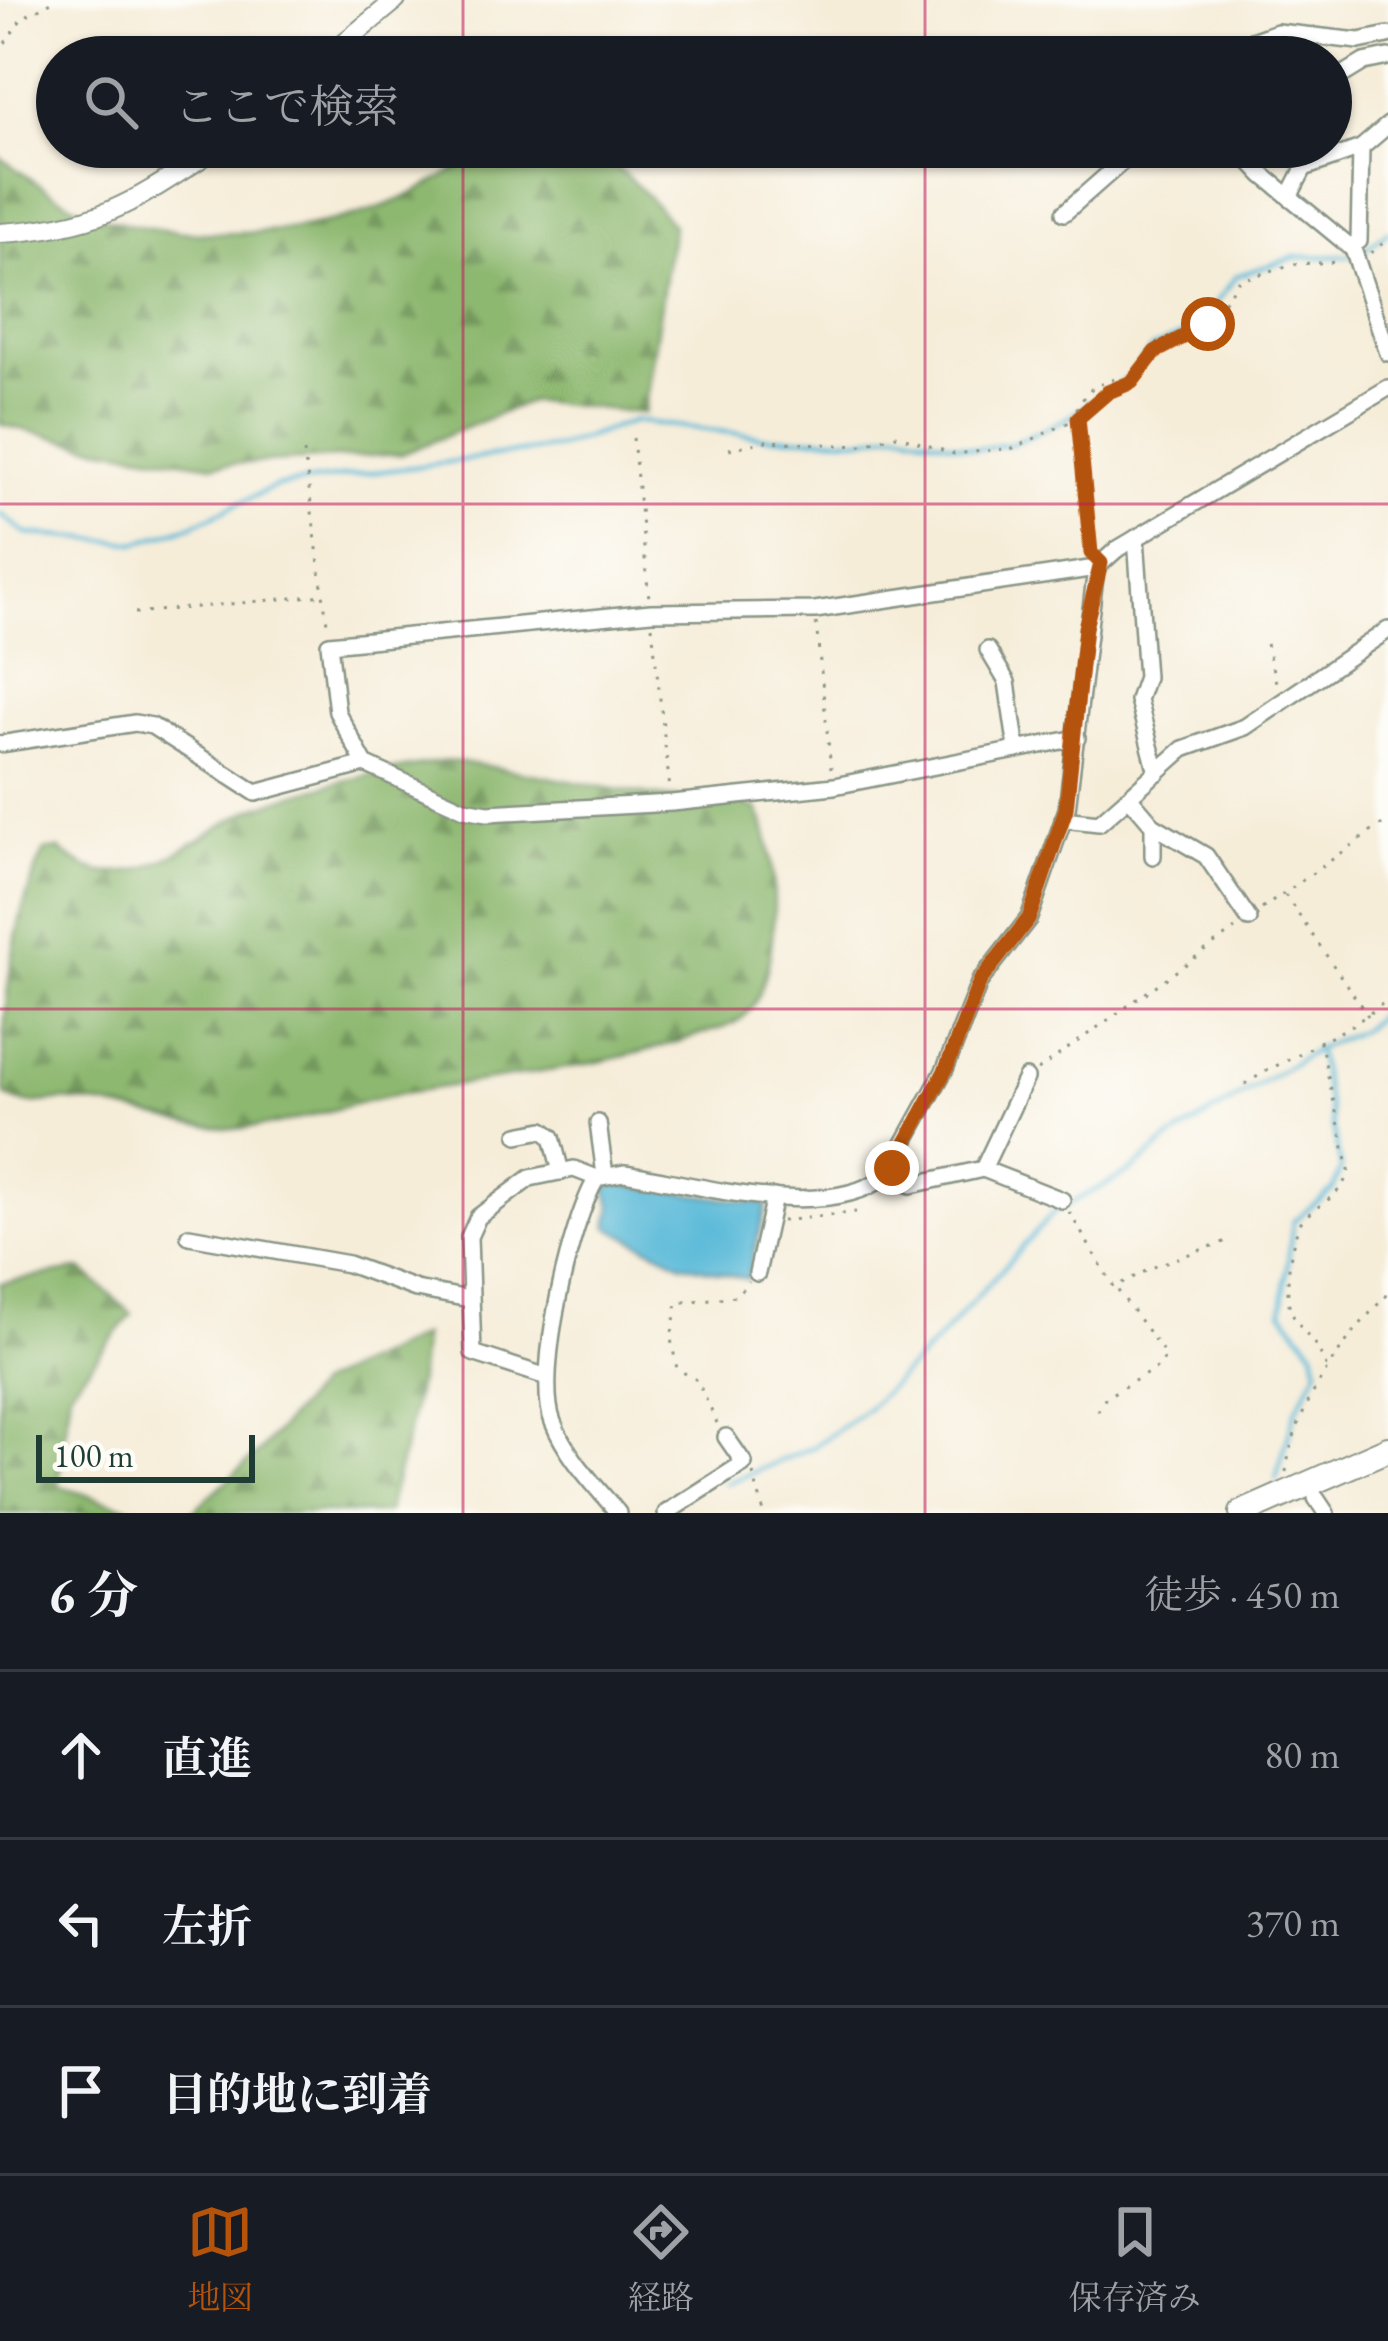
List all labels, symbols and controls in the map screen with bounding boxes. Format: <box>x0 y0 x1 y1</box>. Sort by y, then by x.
search box <box>36 36 1352 168</box>
icon: search <box>78 69 144 135</box>
text: ここで検索 <box>174 77 399 135</box>
route start <box>1181 297 1235 351</box>
route end <box>865 1141 919 1195</box>
scale bar <box>36 1429 255 1482</box>
text: 100 m <box>54 1434 134 1477</box>
text: 6 分 <box>48 1562 138 1628</box>
text: 徒歩 · 450 m <box>1144 1569 1340 1620</box>
icon: ahead <box>48 1722 114 1788</box>
text: 直進 <box>162 1729 252 1787</box>
text: 80 m <box>1264 1729 1340 1780</box>
icon: left <box>48 1890 114 1956</box>
text: 左折 <box>162 1897 252 1955</box>
text: 370 m <box>1246 1897 1340 1948</box>
icon: arrive <box>48 2058 114 2124</box>
text: 目的地に到着 <box>162 2065 432 2123</box>
tab: 地図 <box>187 2199 253 2319</box>
tab: 経路 <box>628 2199 694 2319</box>
tab: 保存済み <box>1069 2199 1201 2319</box>

